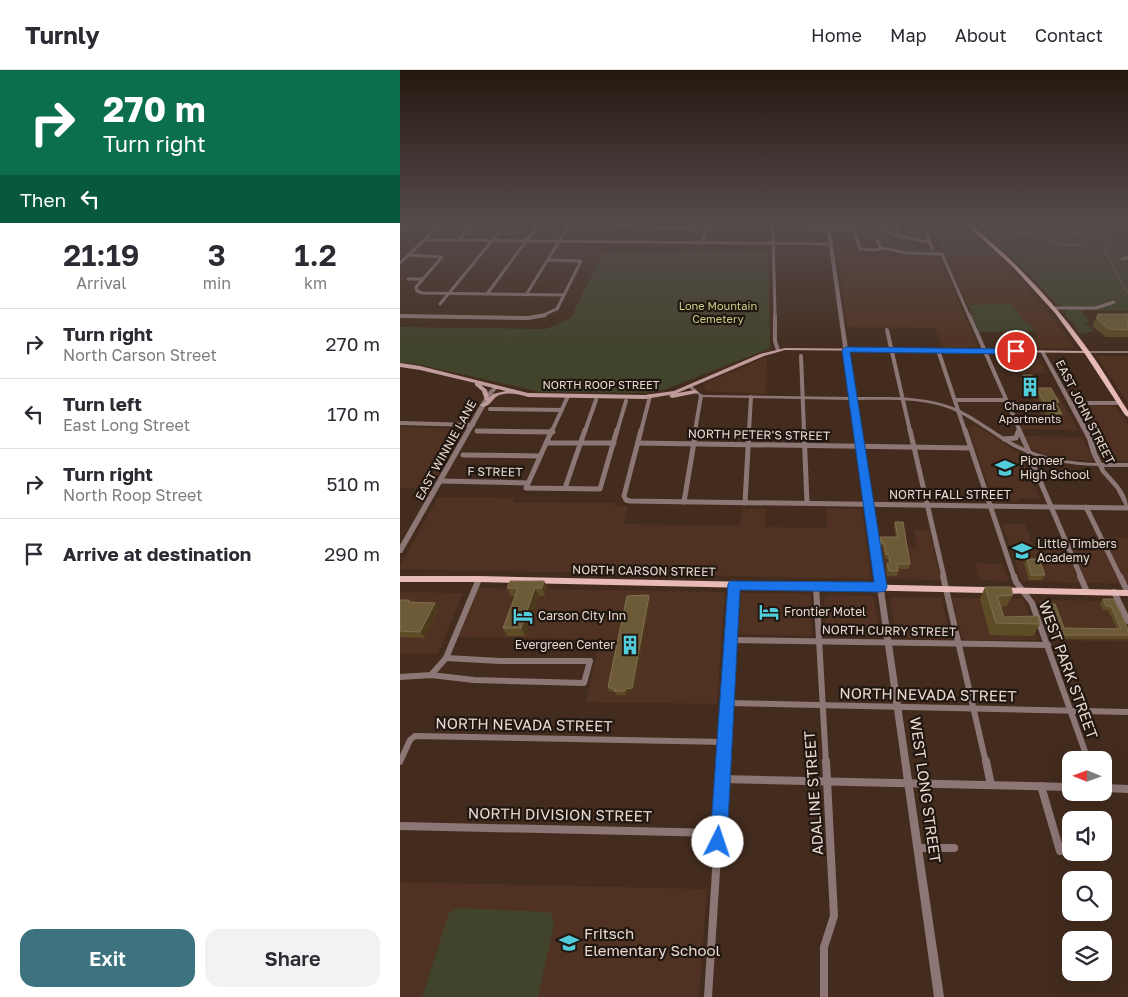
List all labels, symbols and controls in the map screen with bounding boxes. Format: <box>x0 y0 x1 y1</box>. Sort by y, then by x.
text: Turnly <box>25 20 100 49</box>
text: Home <box>811 24 862 46</box>
text: Map <box>890 24 927 46</box>
text: About <box>955 24 1007 46</box>
text: Contact <box>1035 24 1103 46</box>
text: 270 m <box>103 88 206 130</box>
icon: right <box>20 90 85 155</box>
text: Turn right <box>103 130 206 157</box>
icon: left <box>76 185 104 213</box>
text: Then <box>20 188 66 211</box>
text: 21:19 <box>63 237 140 273</box>
text: 3 <box>208 237 226 273</box>
text: 1.2 <box>294 237 337 273</box>
text: Arrival <box>76 273 126 293</box>
text: min <box>203 273 231 293</box>
text: km <box>304 273 327 293</box>
park label: Lone Mountain Cemetery <box>679 299 757 325</box>
text: Turn right <box>63 322 153 345</box>
icon: right <box>20 330 48 358</box>
pin <box>995 330 1037 372</box>
text: 270 m <box>326 332 380 355</box>
icon: arrive <box>1002 337 1030 365</box>
text: North Carson Street <box>63 345 217 365</box>
street label: EAST JOHN STREET <box>1053 357 1119 467</box>
building icon: Chaparral Apartments <box>1019 376 1041 398</box>
street label: NORTH ROOP STREET <box>542 378 660 391</box>
text: Turn left <box>63 392 142 415</box>
street label: EAST WINNIE LANE <box>412 397 479 503</box>
place label: Chaparral Apartments <box>999 399 1061 425</box>
icon: left <box>20 400 48 428</box>
text: 170 m <box>327 402 380 425</box>
text: East Long Street <box>63 415 190 435</box>
street label: NORTH PETER'S STREET <box>688 426 831 443</box>
place label: Pioneer High School <box>1020 453 1090 482</box>
school or university icon: Pioneer High School <box>994 457 1016 479</box>
text: Turn right <box>63 462 153 485</box>
street label: F STREET <box>467 464 523 479</box>
icon: right <box>20 470 48 498</box>
text: 510 m <box>326 472 380 495</box>
text: North Roop Street <box>63 485 203 505</box>
street label: NORTH FALL STREET <box>889 487 1012 502</box>
place label: Little Timbers Academy <box>1037 536 1117 565</box>
icon: arrive <box>20 540 48 568</box>
school or university icon: Little Timbers Academy <box>1011 540 1033 562</box>
text: Arrive at destination <box>63 542 251 565</box>
text: 290 m <box>324 542 380 565</box>
street label: NORTH CARSON STREET <box>572 562 717 579</box>
street label: WEST PARK STREET <box>1036 598 1102 741</box>
hotel icon: Frontier Motel <box>758 601 780 623</box>
place label: Frontier Motel <box>784 604 866 619</box>
hotel icon: Carson City Inn <box>512 605 534 627</box>
place label: Carson City Inn <box>538 608 626 623</box>
street label: NORTH CURRY STREET <box>822 622 957 639</box>
building icon: Evergreen Center <box>619 634 641 656</box>
place label: Evergreen Center <box>515 637 615 652</box>
street label: NORTH NEVADA STREET <box>839 683 1017 705</box>
street label: NORTH NEVADA STREET <box>435 713 613 735</box>
street label: WEST LONG STREET <box>907 716 945 864</box>
street label: ADALINE STREET <box>800 730 826 856</box>
north arrow <box>1062 751 1112 801</box>
map controls <box>1062 751 1112 981</box>
street label: NORTH DIVISION STREET <box>468 803 652 825</box>
button: sound <box>1062 811 1112 861</box>
position arrow <box>691 815 743 867</box>
button: search <box>1062 871 1112 921</box>
place label: Fritsch Elementary School <box>584 924 720 959</box>
button: Exit <box>20 929 195 987</box>
button: Share <box>205 929 380 987</box>
button: layers <box>1062 931 1112 981</box>
school or university icon: Fritsch Elementary School <box>558 932 580 954</box>

